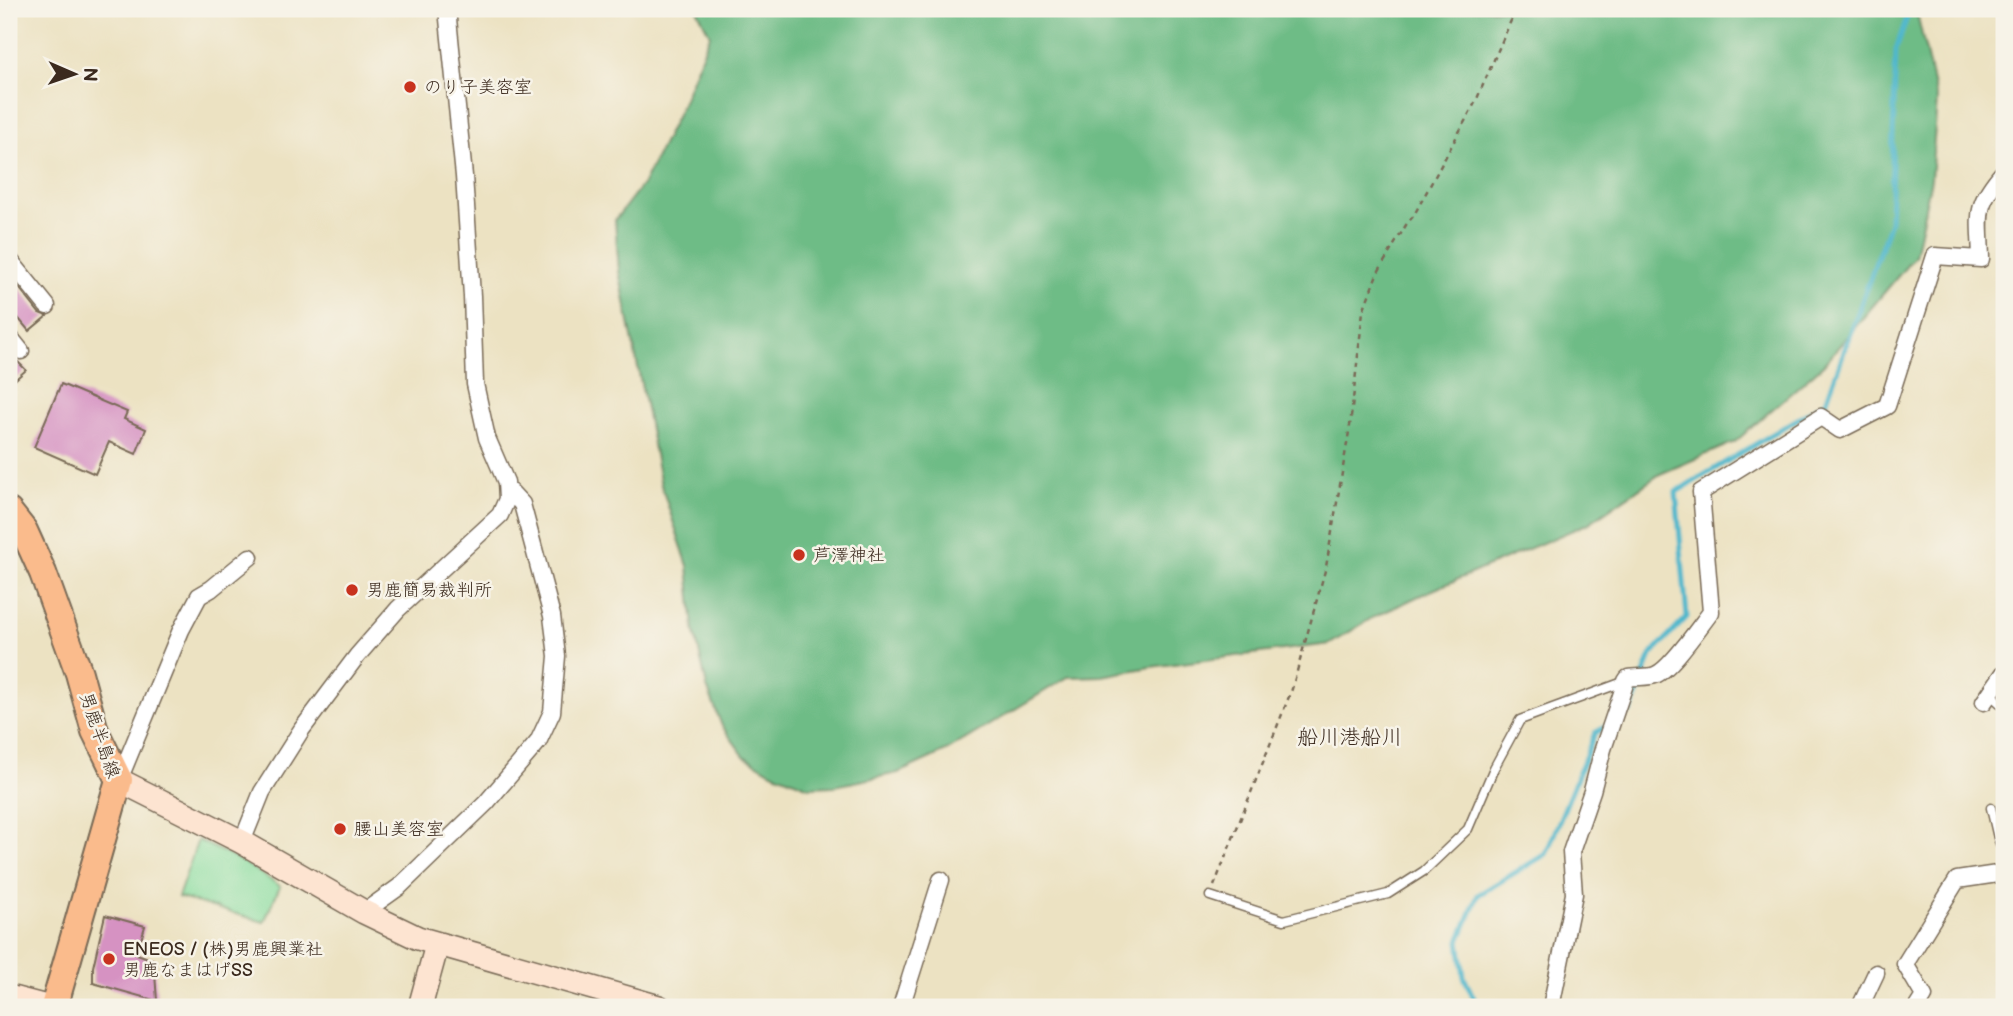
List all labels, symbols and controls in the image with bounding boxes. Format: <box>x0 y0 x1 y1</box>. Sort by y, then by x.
north arrow <box>38 38 108 108</box>
text: N <box>78 67 101 82</box>
place label: のり子美容室 <box>424 77 532 98</box>
marker: のり子美容室 <box>402 79 418 95</box>
place label: 芦澤神社 <box>813 545 885 566</box>
marker: 芦澤神社 <box>791 547 807 563</box>
place label: 男鹿簡易裁判所 <box>366 580 492 601</box>
marker: 男鹿簡易裁判所 <box>344 582 360 598</box>
street label: 男鹿半島線 <box>75 689 124 781</box>
district label: 船川港船川 <box>1298 725 1403 750</box>
place label: 腰山美容室 <box>354 819 444 840</box>
marker: 腰山美容室 <box>332 821 348 837</box>
place label: ENEOS / (株)男鹿興業社 男鹿なまはげSS <box>123 939 324 981</box>
marker: ENEOS / (株)男鹿興業社 男鹿なまはげSS <box>101 951 117 967</box>

